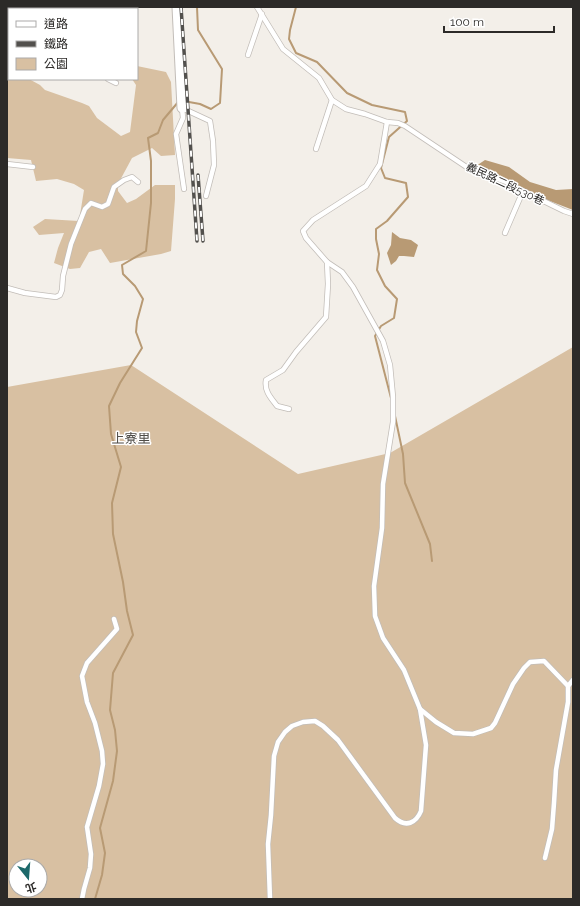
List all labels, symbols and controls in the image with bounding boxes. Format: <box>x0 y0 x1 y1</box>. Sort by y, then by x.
legend <box>8 8 138 80</box>
scale bar <box>444 8 554 34</box>
text: 100 m <box>450 15 484 29</box>
text: 道路 <box>44 17 68 31</box>
text: 鐵路 <box>44 37 68 51</box>
text: 公園 <box>44 57 68 71</box>
street label: 義民路二段530巷 <box>464 160 546 208</box>
district label: 上寮里 <box>111 431 151 446</box>
north arrow <box>8 858 48 898</box>
text: 北 <box>24 879 38 895</box>

